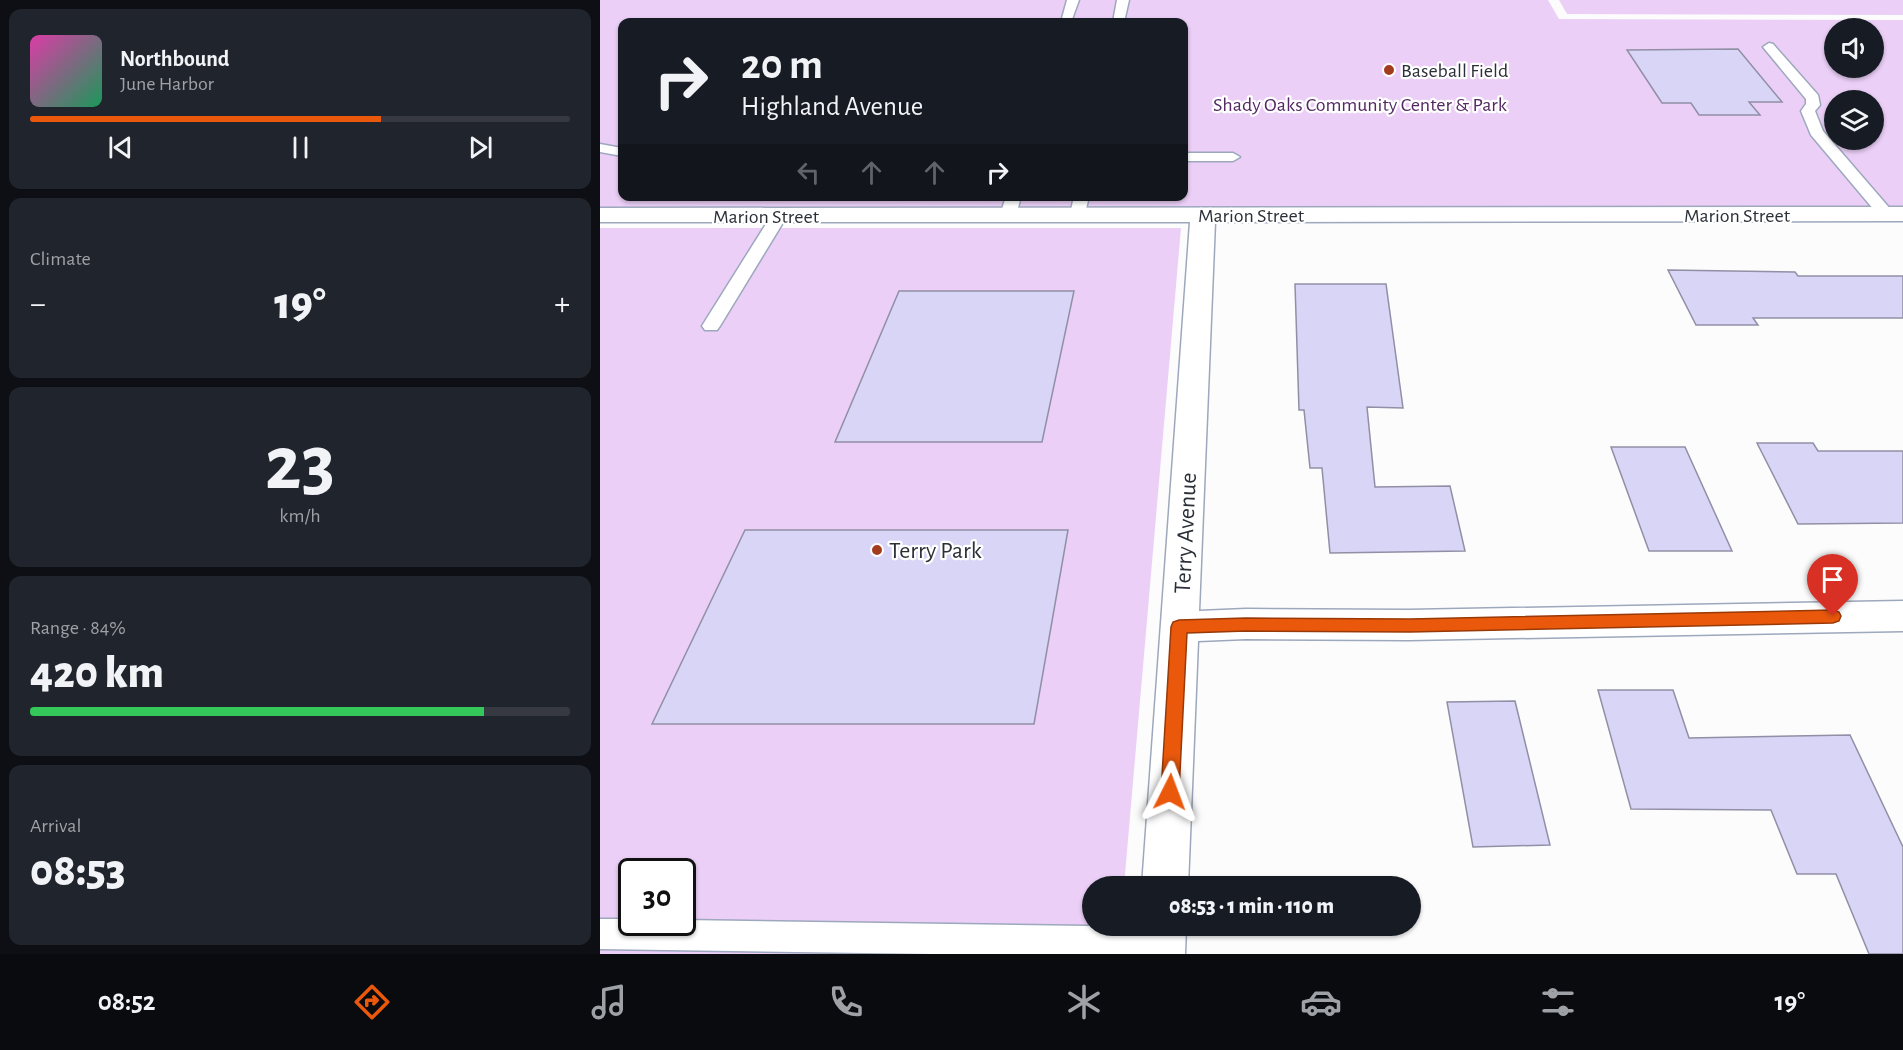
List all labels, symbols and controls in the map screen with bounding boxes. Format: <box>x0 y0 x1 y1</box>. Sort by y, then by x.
map controls <box>1824 18 1884 150</box>
button: sound <box>1824 18 1884 78</box>
icon: right <box>642 42 720 120</box>
text: 20 m <box>741 44 823 86</box>
text: Northbound <box>120 48 229 70</box>
place label: Baseball Field <box>1401 61 1508 81</box>
marker: Baseball Field <box>1382 63 1396 77</box>
text: June Harbor <box>120 74 214 94</box>
button: layers <box>1824 90 1884 150</box>
text: Highland Avenue <box>741 93 923 120</box>
park label: Shady Oaks Community Center & Park <box>1213 95 1507 115</box>
icon: previous <box>104 131 137 164</box>
icon: pause <box>284 131 317 164</box>
icon: next <box>464 131 497 164</box>
icon: left <box>792 156 825 189</box>
icon: ahead <box>855 156 888 189</box>
icon: ahead <box>918 156 951 189</box>
icon: right <box>981 156 1014 189</box>
street label: Marion Street <box>1198 206 1305 226</box>
street label: Marion Street <box>1684 206 1791 226</box>
street label: Marion Street <box>713 207 820 227</box>
text: Climate <box>30 249 91 269</box>
text: 19° <box>274 282 326 327</box>
text: − <box>30 288 46 321</box>
text: + <box>554 288 570 321</box>
text: 23 <box>265 426 335 504</box>
street label: Terry Avenue <box>1171 472 1201 594</box>
text: km/h <box>279 506 321 526</box>
place label: Terry Park <box>889 539 982 563</box>
marker: Terry Park <box>870 543 884 557</box>
pin <box>1807 554 1858 616</box>
icon: arrive <box>1816 563 1849 596</box>
text: Range · 84% <box>30 618 126 638</box>
text: 420 km <box>30 651 164 696</box>
position arrow <box>1138 760 1202 824</box>
text: Arrival <box>30 816 81 836</box>
text: 08:53 <box>30 849 126 894</box>
speed limit sign: 30 <box>618 858 696 936</box>
text: 08:53 · 1 min · 110 m <box>1169 895 1334 917</box>
icon: directions <box>351 981 393 1023</box>
icon: music <box>588 981 630 1023</box>
icon: phone <box>825 981 867 1023</box>
icon: climate <box>1063 981 1105 1023</box>
icon: car <box>1300 981 1342 1023</box>
icon: filters <box>1537 981 1579 1023</box>
text: 08:52 <box>98 988 156 1015</box>
text: 19° <box>1775 988 1805 1015</box>

